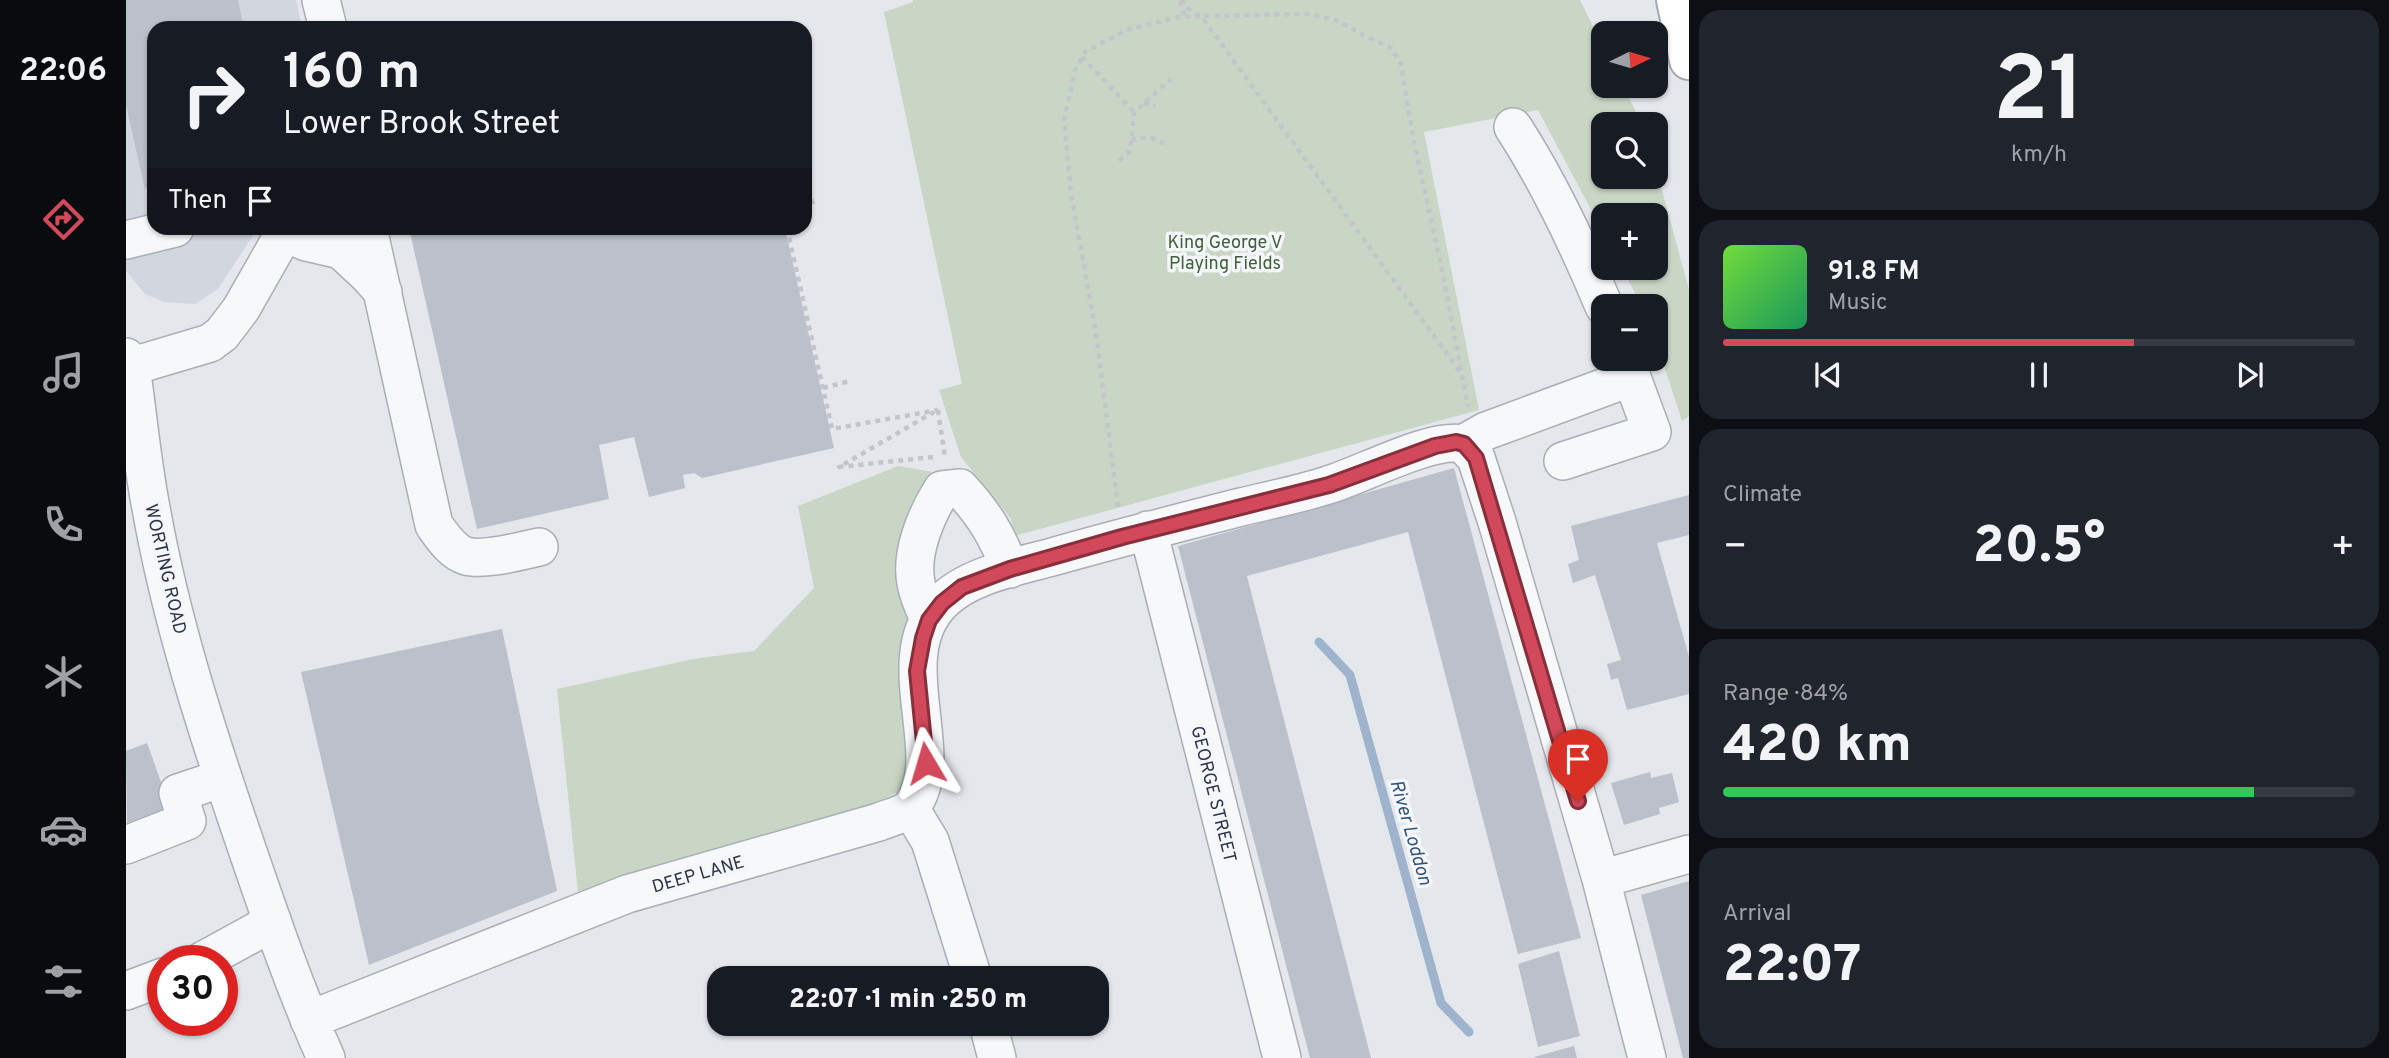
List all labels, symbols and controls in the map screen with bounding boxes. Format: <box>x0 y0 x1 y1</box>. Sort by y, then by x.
north arrow <box>1591 21 1668 98</box>
map controls <box>1591 21 1668 371</box>
text: 21 <box>1993 38 2085 153</box>
text: 160 m <box>283 44 420 106</box>
icon: right <box>168 49 259 140</box>
text: 22:06 <box>19 52 107 92</box>
text: Lower Brook Street <box>283 105 560 145</box>
button: search <box>1591 112 1668 189</box>
text: km/h <box>2011 141 2067 170</box>
icon: arrive <box>241 182 279 220</box>
text: Then <box>168 185 227 218</box>
icon: directions <box>39 195 88 244</box>
button: + <box>1591 203 1668 280</box>
park label: King George V Playing Fields <box>1167 232 1283 276</box>
text: 91.8 FM <box>1828 256 1920 289</box>
text: Music <box>1828 289 1888 318</box>
button: − <box>1591 294 1668 371</box>
icon: music <box>39 348 88 397</box>
icon: previous <box>1809 356 1847 394</box>
icon: pause <box>2020 356 2058 394</box>
icon: next <box>2231 356 2269 394</box>
text: Climate <box>1723 481 1802 510</box>
icon: phone <box>39 500 88 549</box>
street label: WORTING ROAD <box>138 502 191 637</box>
text: 20.5° <box>1973 515 2105 581</box>
text: − <box>1723 524 1748 573</box>
text: + <box>2330 524 2355 573</box>
icon: climate <box>39 652 88 701</box>
text: Range · 84% <box>1723 680 1848 709</box>
text: 420 km <box>1723 714 1912 780</box>
street label: GEORGE STREET <box>1184 724 1241 865</box>
position arrow <box>889 726 963 800</box>
pin <box>1548 729 1608 801</box>
icon: arrive <box>1559 740 1597 778</box>
water label: River Loddon <box>1384 777 1437 889</box>
icon: car <box>39 805 88 854</box>
street label: DEEP LANE <box>650 851 747 900</box>
text: Arrival <box>1723 900 1792 929</box>
text: 22:07 <box>1723 934 1861 1000</box>
speed limit sign: 30 <box>147 945 238 1036</box>
icon: filters <box>39 957 88 1006</box>
text: 22:07 · 1 min · 250 m <box>789 984 1027 1017</box>

